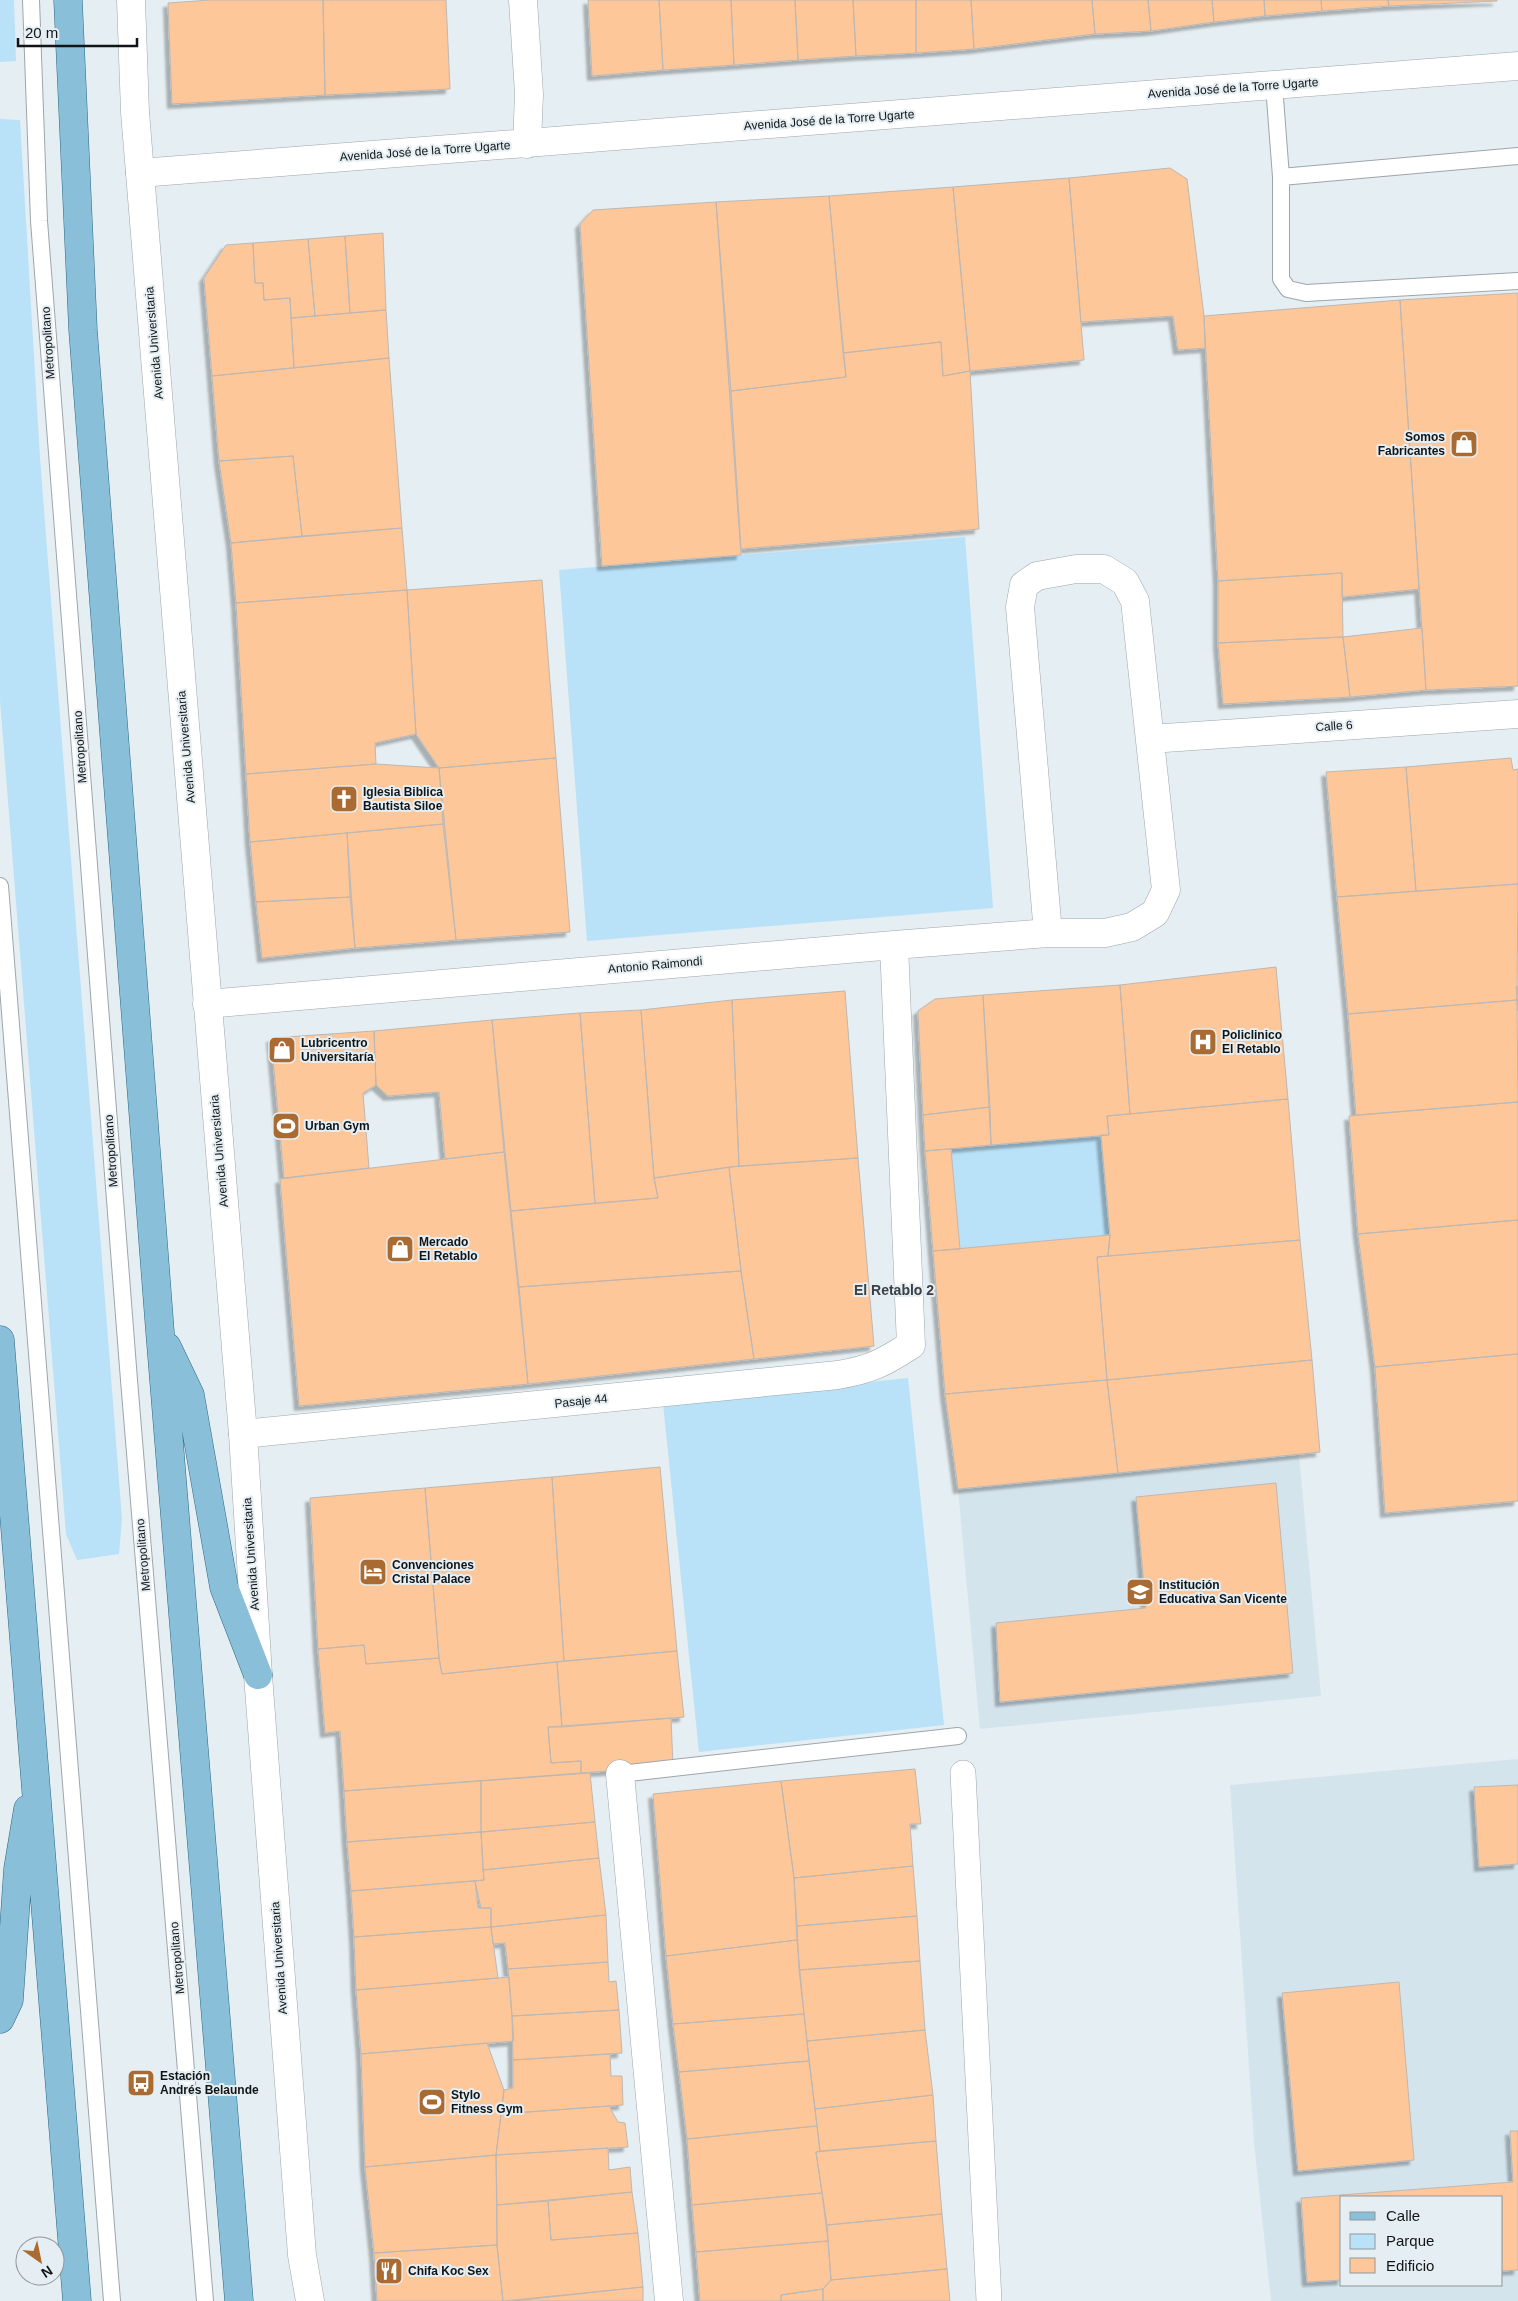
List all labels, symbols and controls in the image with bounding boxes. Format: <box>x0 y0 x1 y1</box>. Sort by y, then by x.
scale bar <box>18 15 136 47</box>
text: 20 m <box>25 24 58 41</box>
street label: Avenida José de la Torre Ugarte <box>1147 75 1319 101</box>
street label: Avenida José de la Torre Ugarte <box>743 107 915 133</box>
street label: Avenida José de la Torre Ugarte <box>339 138 511 164</box>
street label: Avenida Universitaria <box>142 286 166 400</box>
street label: Metropolitano <box>38 306 58 380</box>
shop icon: Somos Fabricantes <box>1449 429 1479 459</box>
place label: Somos Fabricantes <box>1378 430 1445 458</box>
street label: Avenida Universitaria <box>174 690 198 804</box>
street label: Metropolitano <box>70 710 90 784</box>
street label: Calle 6 <box>1315 718 1353 734</box>
church icon: Iglesia Biblica Bautista Siloe <box>329 784 359 814</box>
place label: Iglesia Biblica Bautista Siloe <box>363 785 443 813</box>
street label: Antonio Raimondi <box>607 954 703 976</box>
hospital icon: Policlinico El Retablo <box>1188 1027 1218 1057</box>
place label: Policlinico El Retablo <box>1222 1028 1282 1056</box>
shop icon: Lubricentro Universitaría <box>267 1035 297 1065</box>
place label: Lubricentro Universitaría <box>301 1036 374 1064</box>
street label: Avenida Universitaria <box>207 1094 231 1208</box>
sports icon: Urban Gym <box>271 1111 301 1141</box>
street label: Metropolitano <box>101 1114 121 1188</box>
place label: Urban Gym <box>305 1119 370 1133</box>
shop icon: Mercado El Retablo <box>385 1234 415 1264</box>
place label: Mercado El Retablo <box>419 1235 478 1263</box>
district label: El Retablo 2 <box>854 1282 934 1298</box>
street label: Pasaje 44 <box>554 1391 609 1411</box>
street label: Avenida Universitaria <box>240 1497 262 1611</box>
street label: Metropolitano <box>133 1518 153 1592</box>
hotel icon: Convenciones Cristal Palace <box>358 1557 388 1587</box>
place label: Convenciones Cristal Palace <box>392 1558 474 1586</box>
school or university icon: Institución Educativa San Vicente <box>1125 1577 1155 1607</box>
place label: Institución Educativa San Vicente <box>1159 1578 1287 1606</box>
street label: Avenida Universitaria <box>268 1901 290 2015</box>
street label: Metropolitano <box>167 1921 187 1995</box>
bus stop icon: Estación Andrés Belaunde <box>126 2068 156 2098</box>
place label: Estación Andrés Belaunde <box>160 2069 259 2097</box>
sports icon: Stylo Fitness Gym <box>417 2087 447 2117</box>
place label: Stylo Fitness Gym <box>451 2088 523 2116</box>
legend <box>1340 2196 1503 2286</box>
text: Calle <box>1386 2207 1420 2224</box>
text: Parque <box>1386 2232 1434 2249</box>
north arrow <box>15 2236 65 2286</box>
restaurant icon: Chifa Koc Sex <box>374 2256 404 2286</box>
text: Edificio <box>1386 2257 1434 2274</box>
text: N <box>38 2262 56 2281</box>
place label: Chifa Koc Sex <box>408 2264 489 2278</box>

